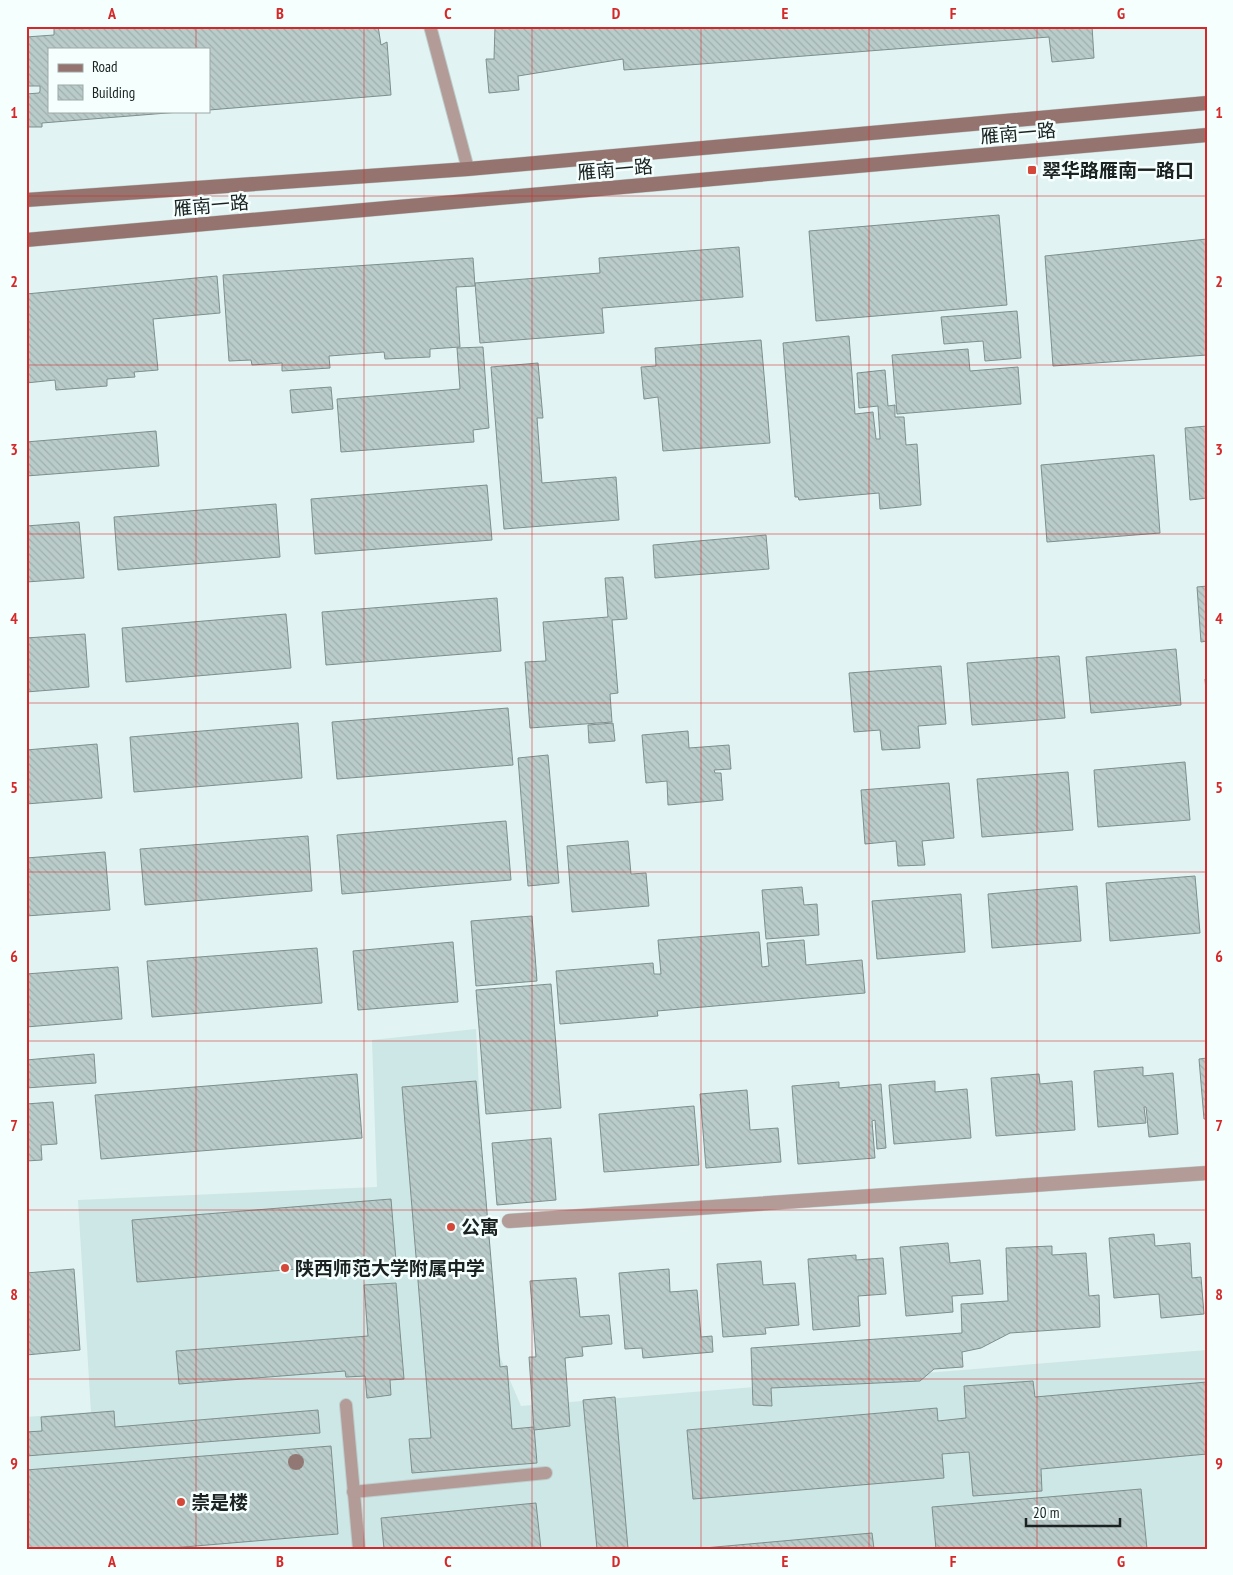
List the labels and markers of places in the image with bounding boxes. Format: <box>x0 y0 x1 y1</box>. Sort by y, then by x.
place label: 翠华路雁南一路口 <box>1042 158 1194 182</box>
marker: 翠华路雁南一路口 <box>1026 164 1038 176</box>
place label: 公寓 <box>461 1215 499 1239</box>
marker: 公寓 <box>445 1221 457 1233</box>
place label: 陕西师范大学附属中学 <box>295 1256 485 1280</box>
marker: 陕西师范大学附属中学 <box>279 1262 291 1274</box>
place label: 崇是楼 <box>191 1490 248 1514</box>
marker: 崇是楼 <box>175 1496 187 1508</box>

